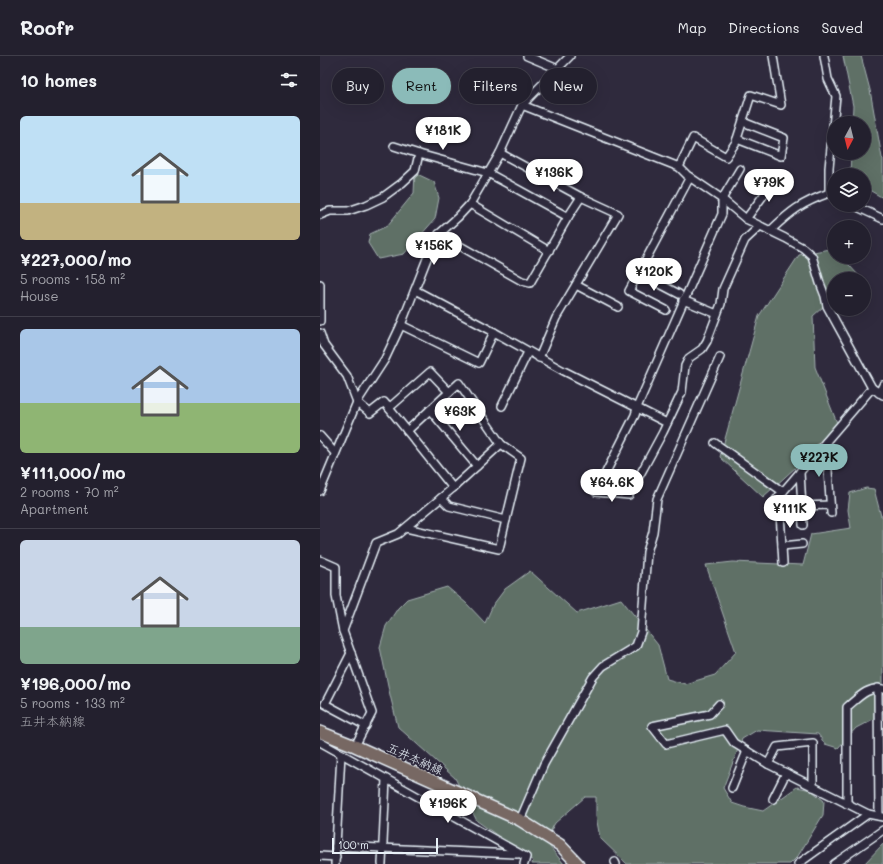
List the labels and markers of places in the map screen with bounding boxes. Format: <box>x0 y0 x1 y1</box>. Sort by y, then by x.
pin: ¥181K <box>415 117 471 151</box>
pin: ¥136K <box>526 159 582 193</box>
pin: ¥79K <box>745 169 793 203</box>
pin: ¥156K <box>406 232 462 266</box>
pin: ¥120K <box>626 258 682 292</box>
pin: ¥63K <box>436 398 484 432</box>
pin: ¥227K <box>791 444 847 478</box>
pin: ¥64.6K <box>579 469 645 503</box>
pin: ¥111K <box>762 495 818 529</box>
pin: ¥196K <box>420 790 476 824</box>

